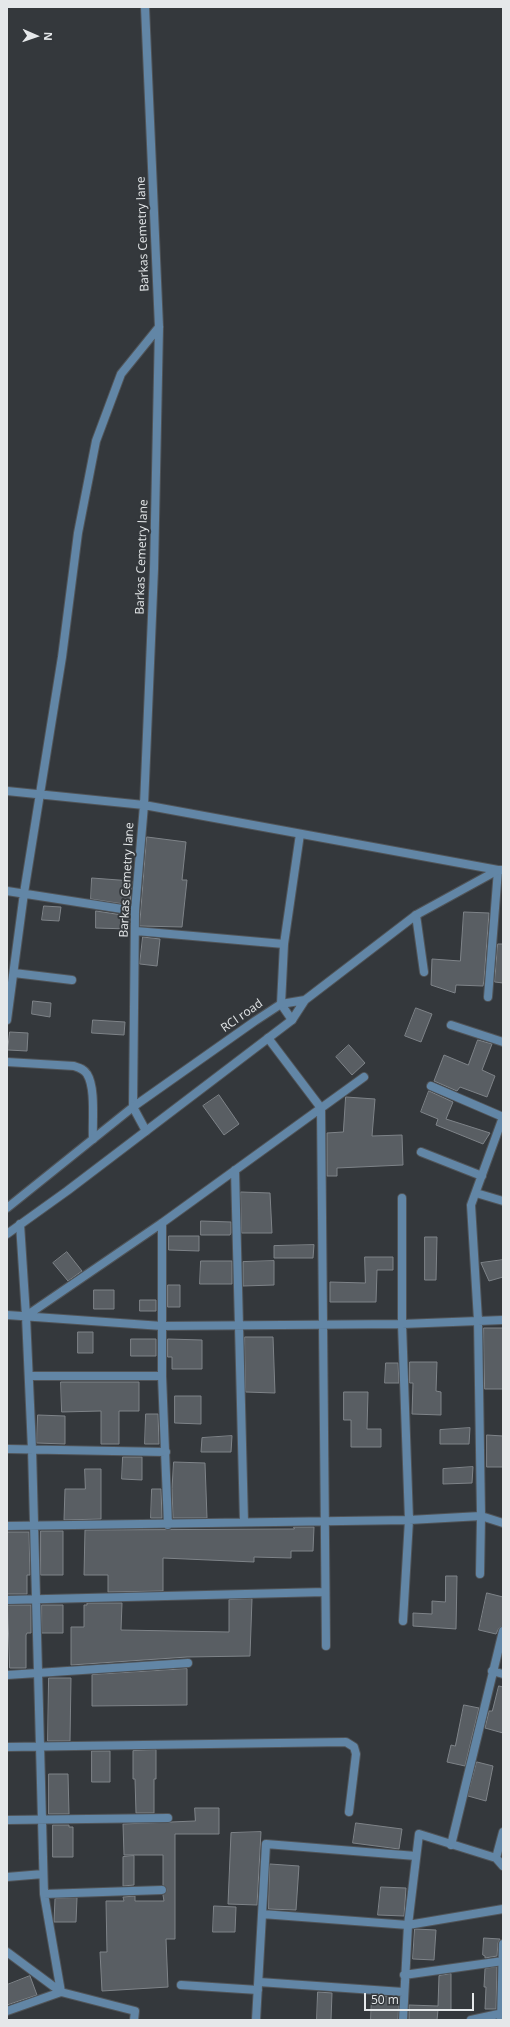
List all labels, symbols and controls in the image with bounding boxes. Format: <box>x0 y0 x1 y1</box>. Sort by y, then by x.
north arrow <box>16 16 56 56</box>
text: N <box>41 32 56 41</box>
street label: Barkas Cemetry lane <box>134 176 152 292</box>
street label: Barkas Cemetry lane <box>133 499 151 615</box>
street label: Barkas Cemetry lane <box>117 822 137 938</box>
street label: RCI road <box>218 996 266 1036</box>
scale bar <box>366 1985 476 2011</box>
text: 50 m <box>371 1991 399 2008</box>

